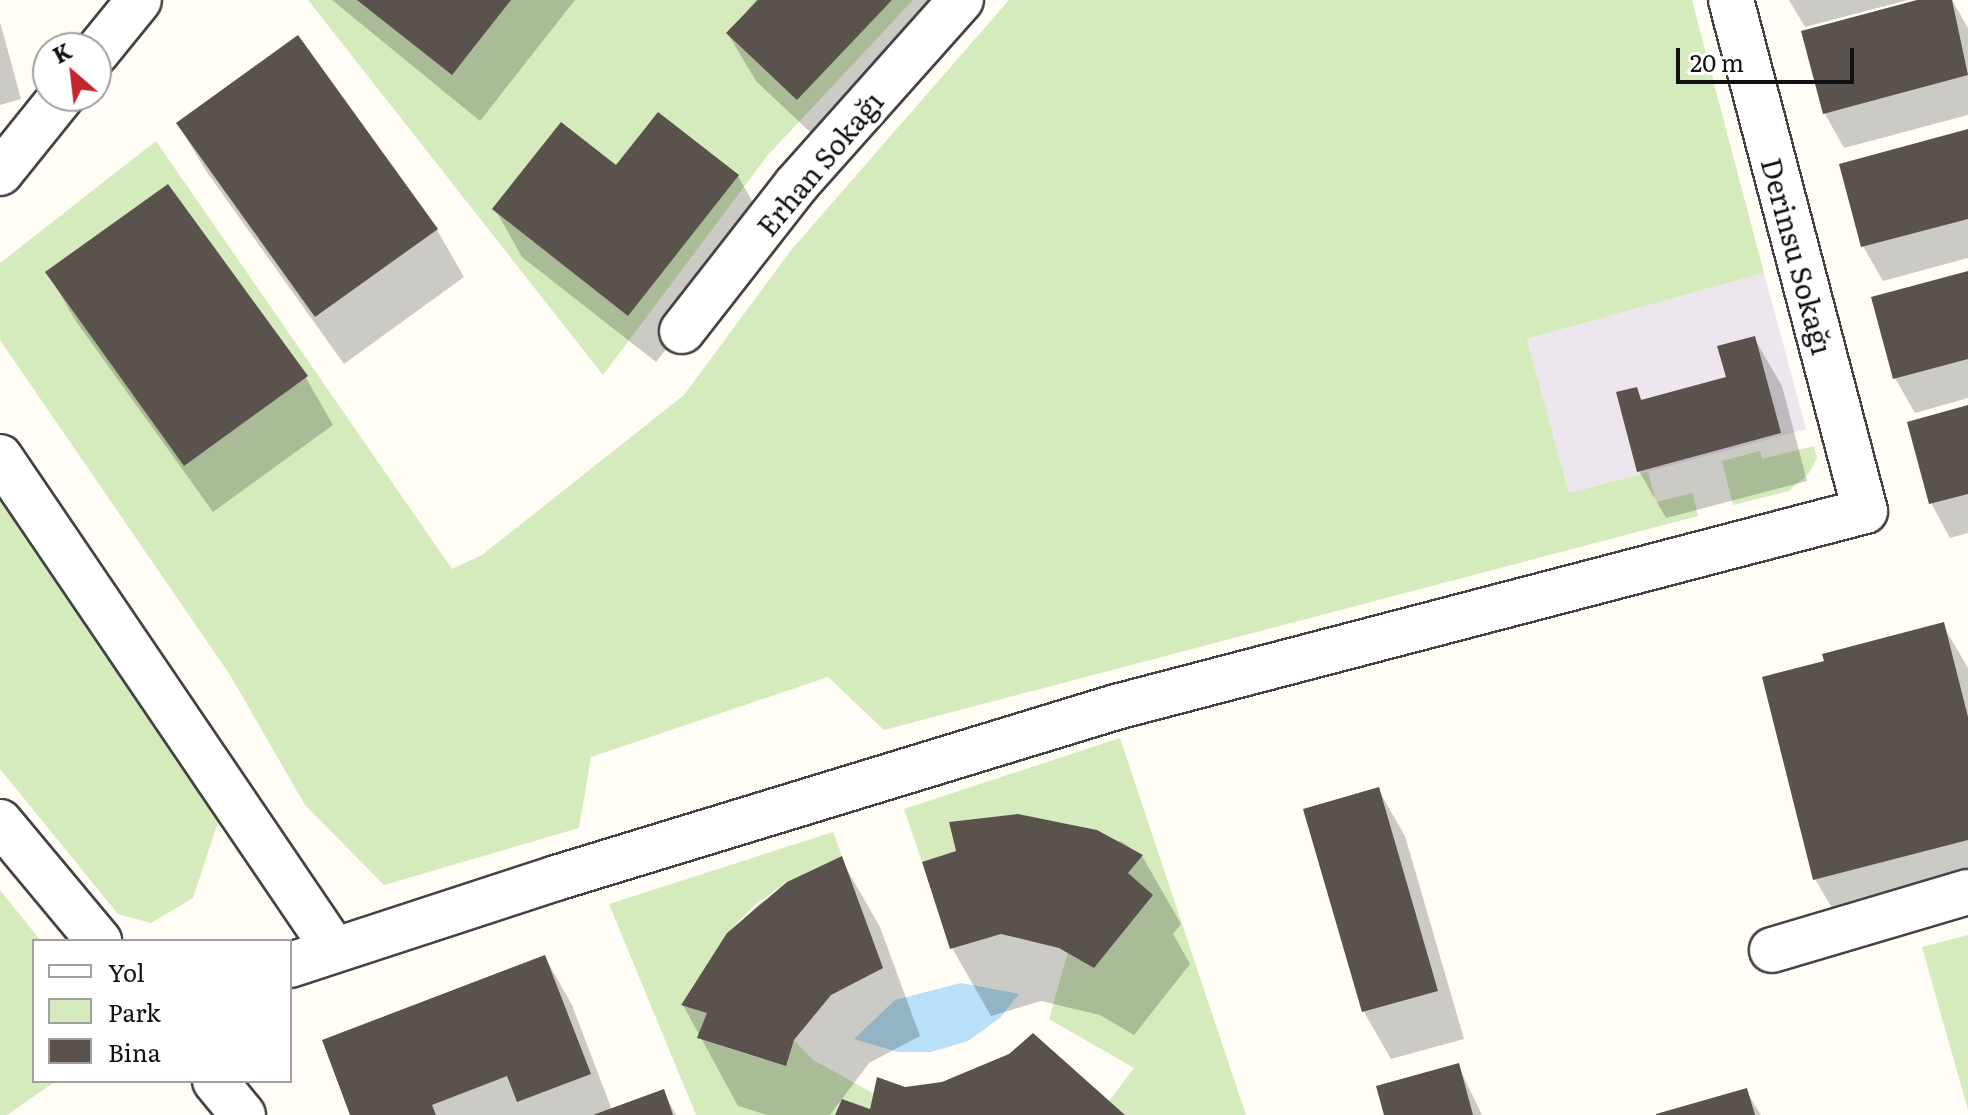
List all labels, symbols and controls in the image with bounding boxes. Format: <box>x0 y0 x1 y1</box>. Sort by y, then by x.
north arrow <box>32 32 112 112</box>
scale bar <box>1680 32 1858 82</box>
text: K <box>46 34 77 71</box>
text: 20 m <box>1690 44 1744 79</box>
street label: Erhan Sokağı <box>749 84 889 242</box>
street label: Derinsu Sokağı <box>1756 154 1840 358</box>
legend <box>32 939 292 1083</box>
text: Yol <box>108 954 145 989</box>
text: Park <box>108 994 161 1029</box>
text: Bina <box>108 1034 161 1069</box>

